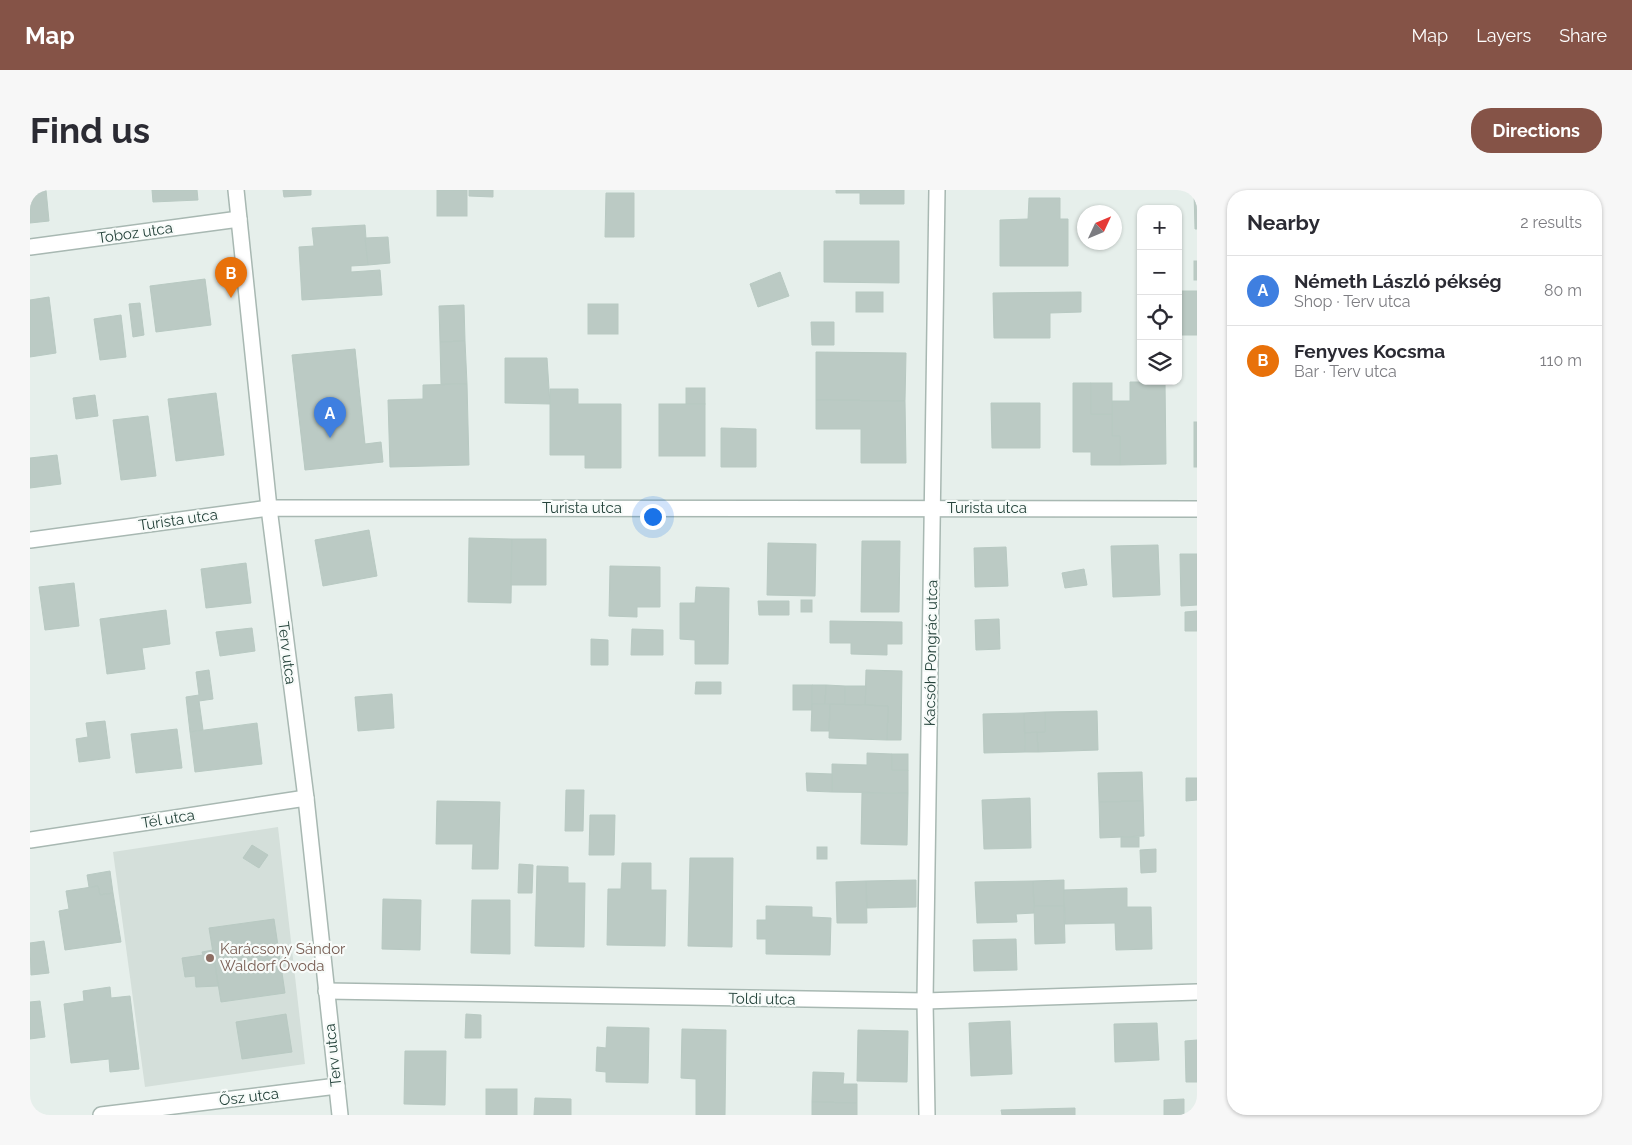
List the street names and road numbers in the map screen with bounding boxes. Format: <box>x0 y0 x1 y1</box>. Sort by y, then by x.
street label: Toboz utca <box>96 219 174 247</box>
street label: Turista utca <box>542 499 622 517</box>
street label: Turista utca <box>947 499 1027 517</box>
street label: Turista utca <box>137 506 219 534</box>
street label: Kacsóh Pongrác utca <box>921 580 941 726</box>
street label: Terv utca <box>274 621 300 685</box>
street label: Tél utca <box>140 806 196 832</box>
street label: Toldi utca <box>728 989 796 1009</box>
street label: Terv utca <box>321 1023 345 1087</box>
street label: Ősz utca <box>218 1084 280 1110</box>

